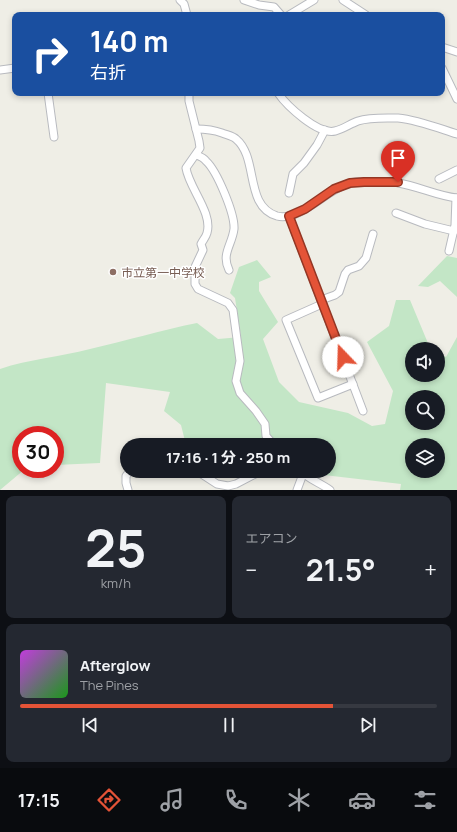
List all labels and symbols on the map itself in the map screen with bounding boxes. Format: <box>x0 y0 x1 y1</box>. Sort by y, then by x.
pin <box>381 141 415 182</box>
place label: 市立第一中学校 <box>121 264 205 281</box>
marker: 市立第一中学校 <box>108 267 118 277</box>
position arrow <box>322 336 364 378</box>
speed limit sign: 30 <box>12 426 64 478</box>

